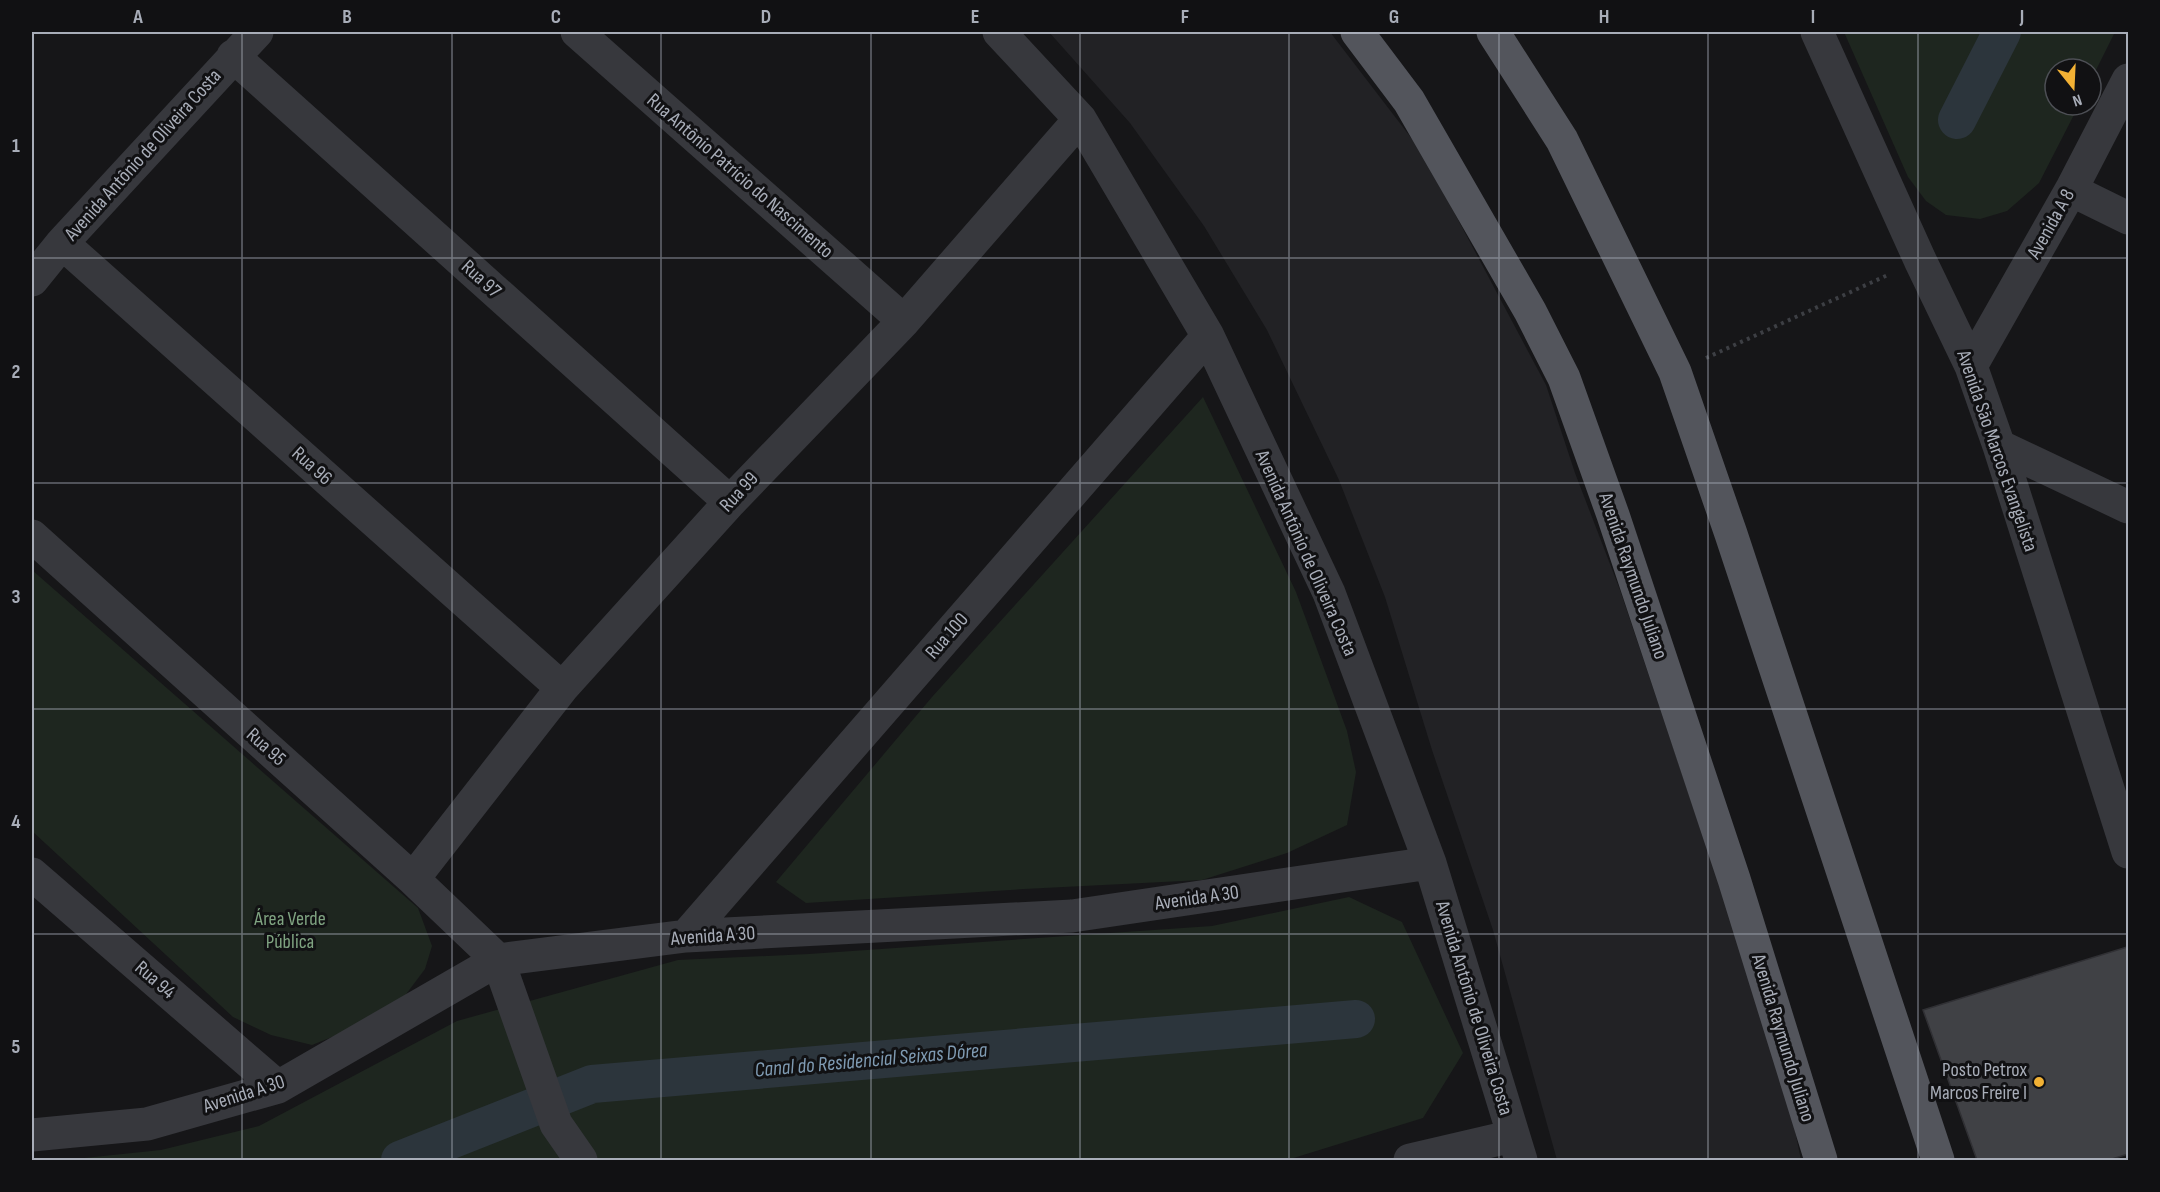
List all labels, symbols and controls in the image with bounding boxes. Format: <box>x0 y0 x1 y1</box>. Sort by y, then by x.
text: A <box>132 5 143 29</box>
text: B <box>342 5 352 29</box>
text: C <box>551 5 561 29</box>
text: D <box>761 5 771 29</box>
text: E <box>971 5 979 29</box>
text: F <box>1181 5 1189 29</box>
text: G <box>1389 5 1399 29</box>
text: H <box>1599 5 1609 29</box>
text: I <box>1811 5 1815 29</box>
text: J <box>2019 5 2024 29</box>
north arrow <box>2043 57 2103 117</box>
street label: Avenida Antônio de Oliveira Costa <box>59 64 226 247</box>
street label: Rua Antônio Patrício do Nascimento <box>642 88 838 264</box>
text: N <box>2070 89 2084 110</box>
text: 1 <box>12 134 20 158</box>
street label: Avenida A 8 <box>2022 185 2080 264</box>
street label: Rua 97 <box>456 255 506 303</box>
street label: Avenida São Marcos Evangelista <box>1951 346 2043 555</box>
text: 2 <box>12 360 20 384</box>
street label: Rua 96 <box>287 442 337 490</box>
street label: Avenida Antônio de Oliveira Costa <box>1249 445 1362 660</box>
street label: Rua 99 <box>714 467 764 517</box>
street label: Avenida Raymundo Juliano <box>1593 489 1673 662</box>
text: 3 <box>12 585 21 609</box>
street label: Rua 100 <box>920 608 974 664</box>
street label: Rua 95 <box>241 723 291 771</box>
text: 4 <box>11 810 21 834</box>
street label: Avenida A 30 <box>1153 880 1241 916</box>
street label: Avenida Antônio de Oliveira Costa <box>1430 897 1518 1118</box>
park label: Área Verde Pública <box>253 907 326 954</box>
street label: Avenida A 30 <box>669 921 756 951</box>
street label: Avenida Raymundo Juliano <box>1746 950 1820 1125</box>
street label: Rua 94 <box>130 956 180 1004</box>
text: 5 <box>12 1035 21 1059</box>
water label: Canal do Residencial Seixas Dórea <box>754 1037 989 1083</box>
place label: Posto Petrox Marcos Freire I <box>1930 1058 2027 1105</box>
street label: Avenida A 30 <box>199 1070 288 1119</box>
marker: Posto Petrox Marcos Freire I <box>2032 1075 2046 1089</box>

